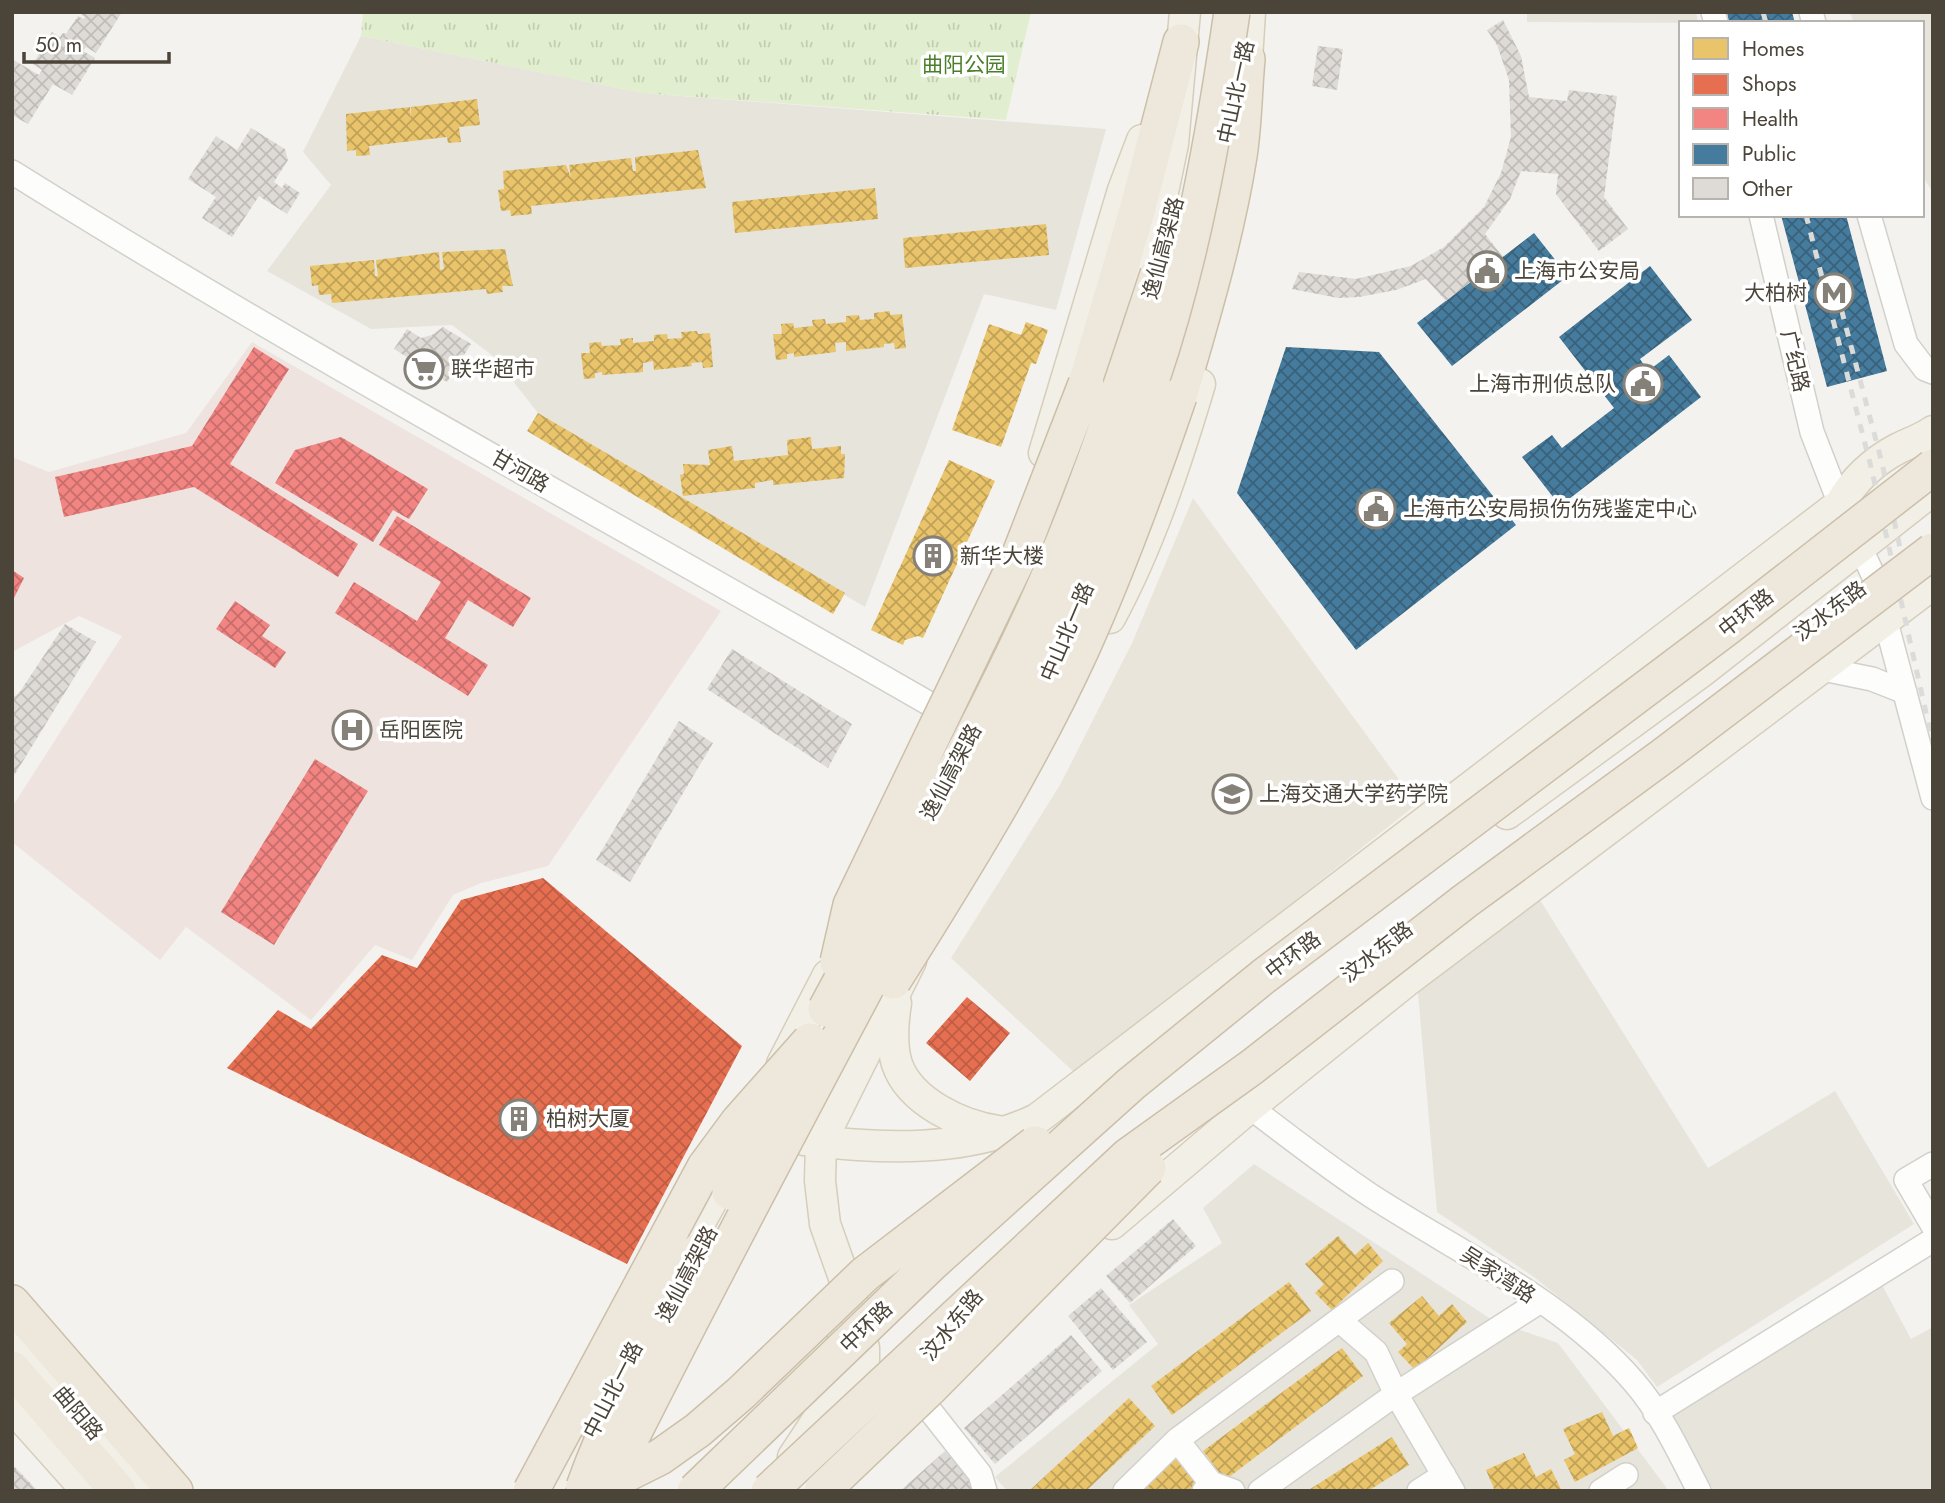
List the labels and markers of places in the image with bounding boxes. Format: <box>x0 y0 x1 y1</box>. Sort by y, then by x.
public building icon: 上海市公安局 <box>1466 250 1508 292</box>
place label: 上海市公安局 <box>1514 256 1640 286</box>
metro station icon: 大柏树 <box>1813 272 1855 314</box>
place label: 大柏树 <box>1744 278 1807 308</box>
supermarket icon: 联华超市 <box>403 348 445 390</box>
place label: 联华超市 <box>451 354 535 384</box>
public building icon: 上海市刑侦总队 <box>1622 363 1664 405</box>
place label: 上海市刑侦总队 <box>1469 369 1616 399</box>
public building icon: 上海市公安局损伤伤残鉴定中心 <box>1355 488 1397 530</box>
place label: 上海市公安局损伤伤残鉴定中心 <box>1403 494 1697 524</box>
building icon: 新华大楼 <box>912 535 954 577</box>
place label: 新华大楼 <box>960 541 1044 571</box>
hospital icon: 岳阳医院 <box>331 709 373 751</box>
place label: 岳阳医院 <box>379 715 463 745</box>
school or university icon: 上海交通大学药学院 <box>1211 773 1253 815</box>
place label: 上海交通大学药学院 <box>1259 779 1448 809</box>
building icon: 柏树大厦 <box>498 1098 540 1140</box>
place label: 柏树大厦 <box>546 1104 630 1134</box>

